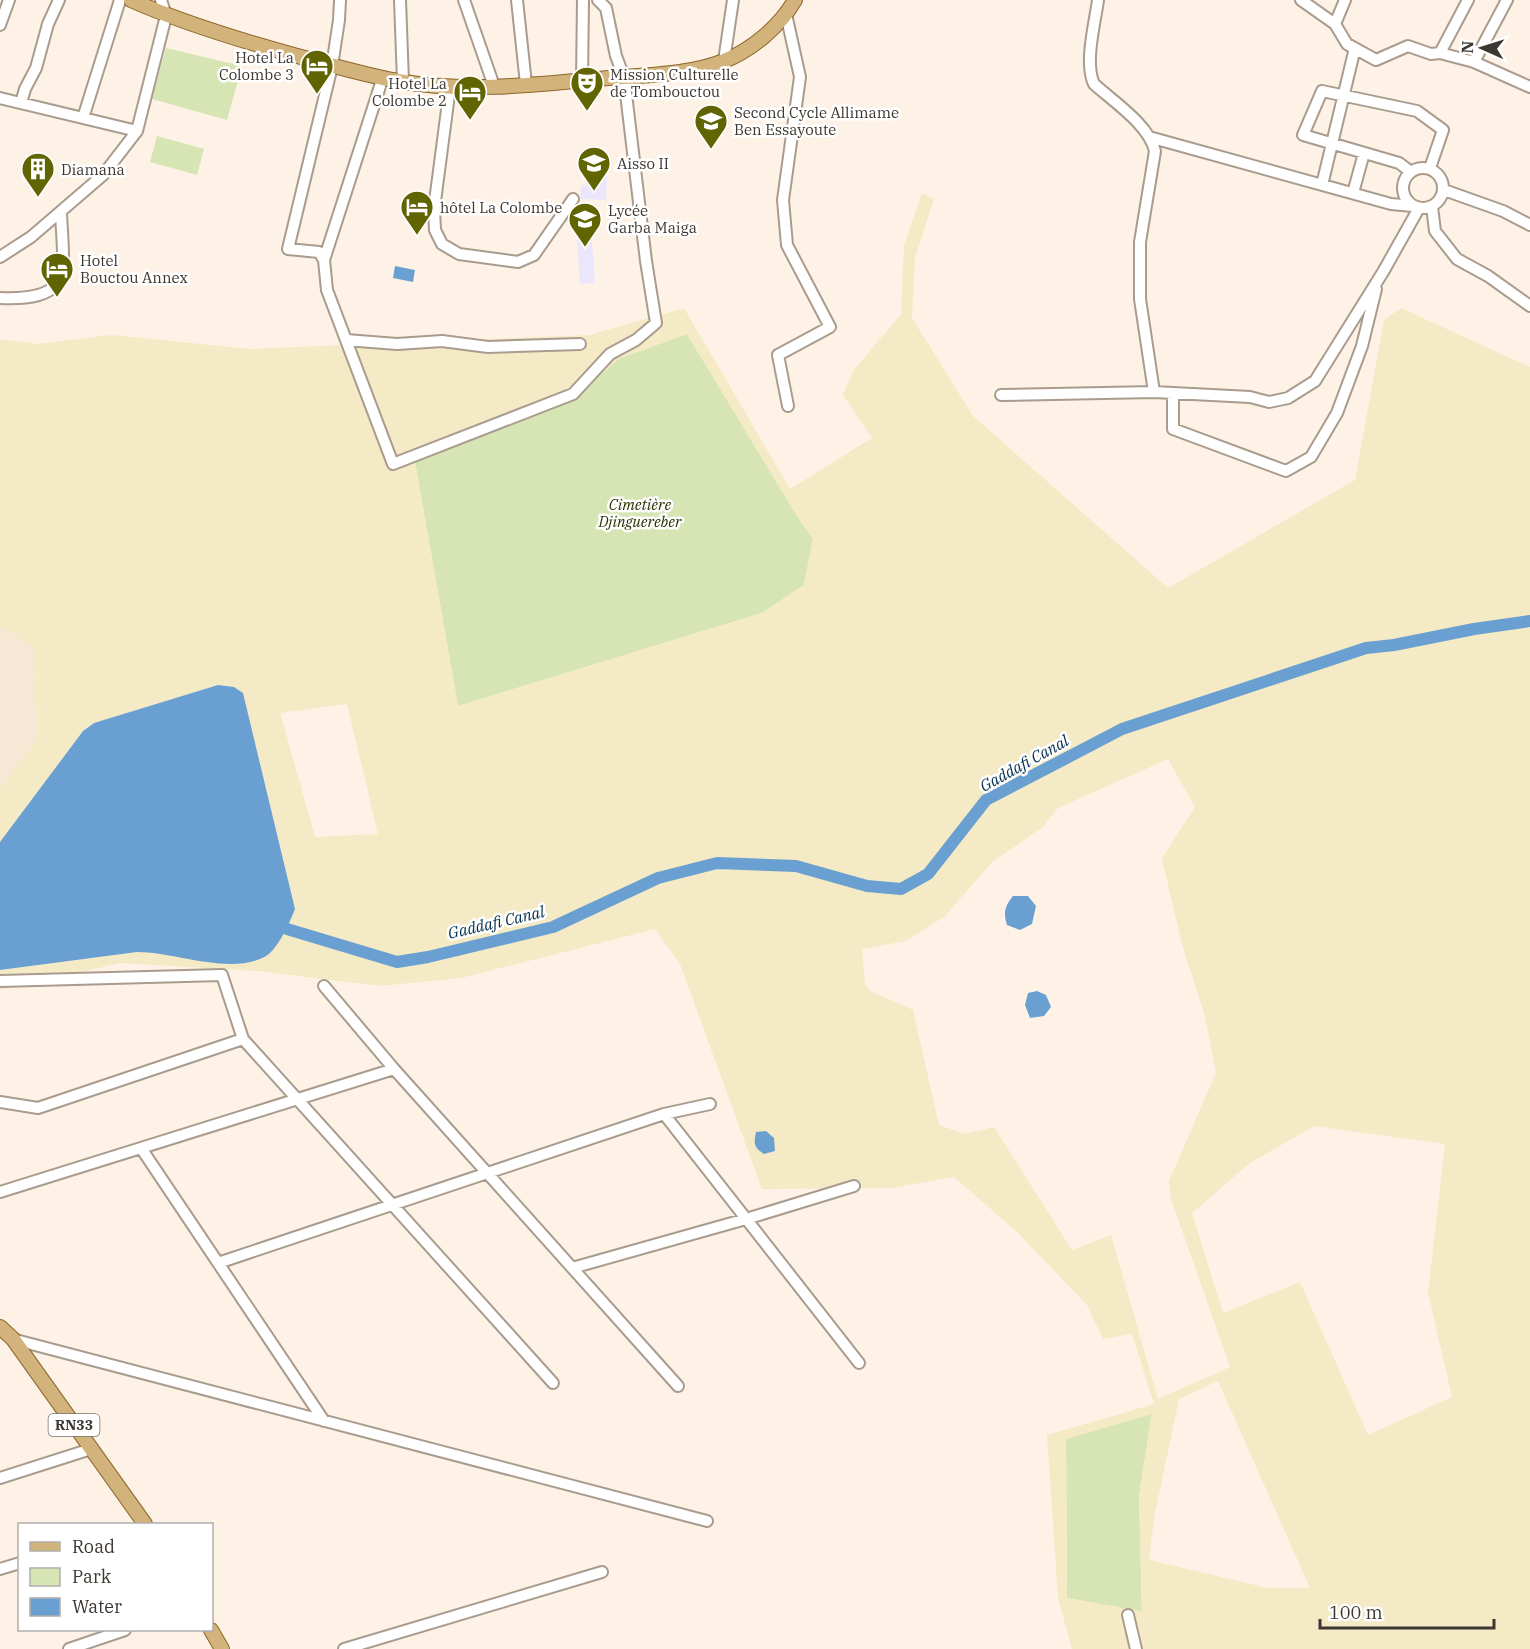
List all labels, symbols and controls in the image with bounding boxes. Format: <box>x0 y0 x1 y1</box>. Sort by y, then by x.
north arrow <box>1452 18 1512 78</box>
text: N <box>1457 40 1477 54</box>
place label: Hotel La Colombe 3 <box>219 48 294 84</box>
hotel icon: Hotel La Colombe 3 <box>299 48 335 95</box>
theatre icon: Mission Culturelle de Tombouctou <box>569 65 605 112</box>
place label: Mission Culturelle de Tombouctou <box>610 65 738 101</box>
place label: Hotel La Colombe 2 <box>372 74 447 110</box>
hotel icon: Hotel La Colombe 2 <box>452 74 488 121</box>
school or university icon: Second Cycle Allimame Ben Essayoute <box>693 103 729 150</box>
place label: Second Cycle Allimame Ben Essayoute <box>734 103 899 139</box>
school or university icon: Aisso II <box>576 145 612 192</box>
building icon: Diamana <box>20 151 56 198</box>
place label: Aisso II <box>617 154 669 173</box>
place label: Diamana <box>61 160 125 179</box>
hotel icon: hôtel La Colombe <box>399 189 435 236</box>
place label: hôtel La Colombe <box>440 198 562 217</box>
school or university icon: Lycée Garba Maiga <box>567 201 603 248</box>
place label: Lycée Garba Maiga <box>608 201 697 237</box>
hotel icon: Hotel Bouctou Annex <box>39 251 75 298</box>
place label: Hotel Bouctou Annex <box>80 251 188 287</box>
park label: Cimetière Djinguereber <box>597 495 682 531</box>
water label: Gaddafi Canal <box>976 730 1072 796</box>
water label: Gaddafi Canal <box>446 901 547 943</box>
road number: RN33 <box>48 1414 100 1436</box>
legend <box>18 1523 213 1631</box>
text: Road <box>72 1535 115 1558</box>
text: Park <box>72 1565 112 1588</box>
scale bar <box>1320 1592 1494 1630</box>
text: Water <box>72 1595 122 1618</box>
text: 100 m <box>1329 1601 1383 1624</box>

